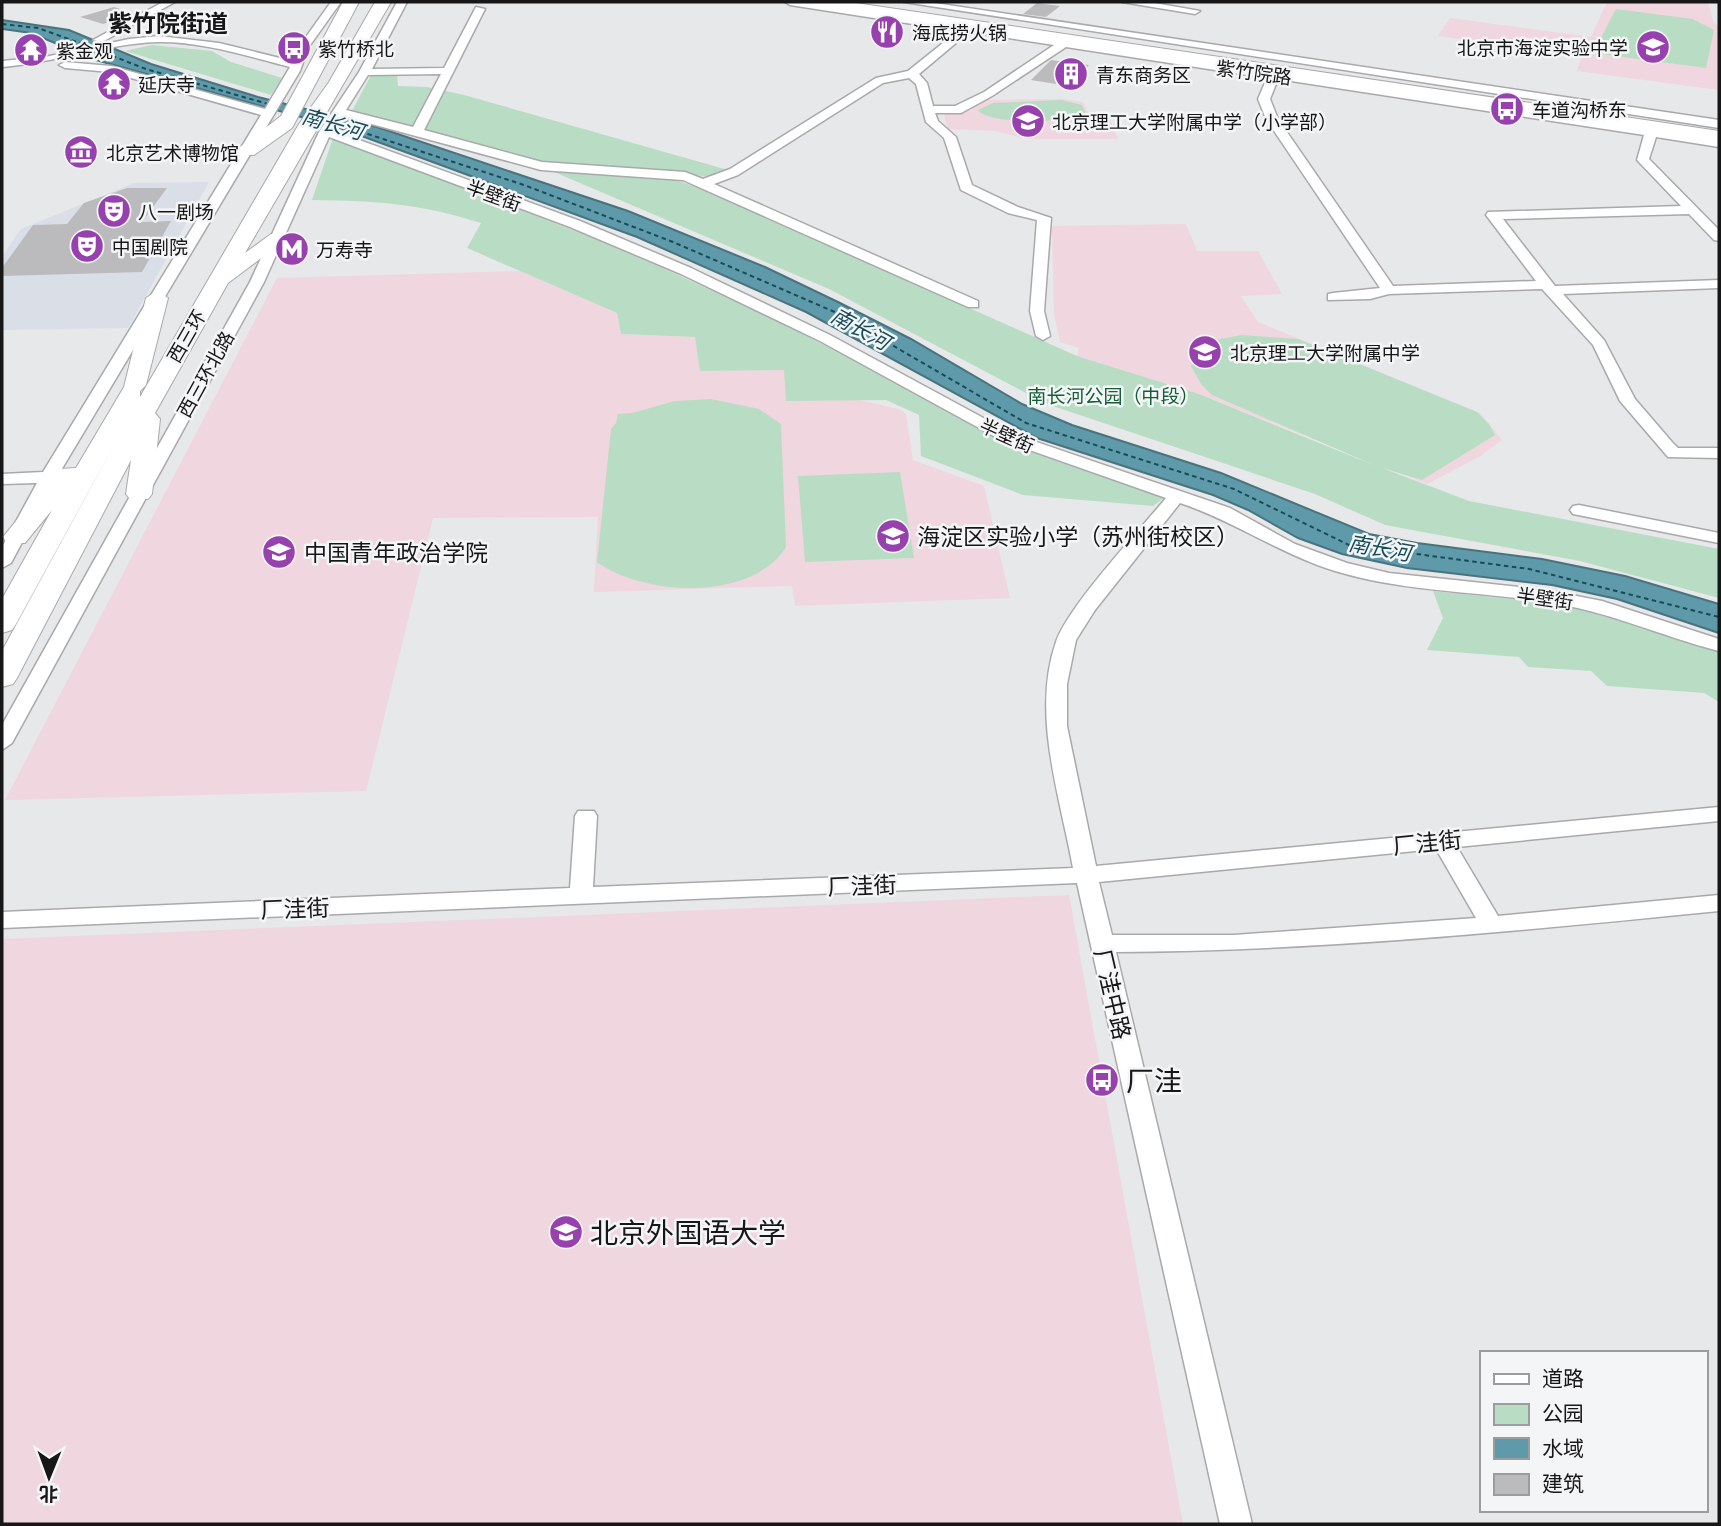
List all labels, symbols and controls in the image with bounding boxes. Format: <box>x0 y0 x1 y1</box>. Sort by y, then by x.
district label: 紫竹院街道 <box>108 8 228 37</box>
restaurant icon: 海底捞火锅 <box>868 13 906 51</box>
place label: 海底捞火锅 <box>912 21 1007 44</box>
school or university icon: 北京市海淀实验中学 <box>1634 28 1672 66</box>
bus stop icon: 紫竹桥北 <box>275 29 313 67</box>
temple icon: 紫金观 <box>12 31 50 69</box>
place label: 北京市海淀实验中学 <box>1457 36 1628 59</box>
place label: 紫竹桥北 <box>318 37 394 60</box>
place label: 紫金观 <box>56 39 113 62</box>
building icon: 青东商务区 <box>1052 55 1090 93</box>
street label: 紫竹院路 <box>1215 55 1293 89</box>
place label: 青东商务区 <box>1096 63 1191 86</box>
temple icon: 延庆寺 <box>95 65 133 103</box>
place label: 延庆寺 <box>138 73 195 96</box>
bus stop icon: 车道沟桥东 <box>1488 90 1526 128</box>
place label: 车道沟桥东 <box>1532 98 1627 121</box>
water label: 南长河 <box>299 102 371 145</box>
school or university icon: 北京理工大学附属中学（小学部） <box>1009 102 1047 140</box>
place label: 北京理工大学附属中学（小学部） <box>1052 110 1337 133</box>
museum icon: 北京艺术博物馆 <box>62 133 100 171</box>
place label: 北京艺术博物馆 <box>106 141 239 164</box>
street label: 半壁街 <box>463 174 525 216</box>
theatre icon: 八一剧场 <box>95 192 133 230</box>
place label: 八一剧场 <box>138 200 214 223</box>
theatre icon: 中国剧院 <box>68 227 106 265</box>
metro station icon: 万寿寺 <box>273 230 311 268</box>
place label: 中国剧院 <box>112 235 188 258</box>
place label: 万寿寺 <box>316 238 373 261</box>
water label: 南长河 <box>827 302 898 356</box>
street label: 西三环 <box>162 306 210 366</box>
street label: 西三环北路 <box>172 327 238 421</box>
school or university icon: 北京理工大学附属中学 <box>1186 333 1224 371</box>
place label: 北京理工大学附属中学 <box>1230 341 1420 364</box>
park label: 南长河公园（中段） <box>1027 384 1199 407</box>
street label: 半壁街 <box>976 413 1038 457</box>
school or university icon: 海淀区实验小学（苏州街校区） <box>874 517 912 555</box>
place label: 海淀区实验小学（苏州街校区） <box>917 522 1239 550</box>
water label: 南长河 <box>1347 529 1417 565</box>
school or university icon: 中国青年政治学院 <box>260 533 298 571</box>
place label: 中国青年政治学院 <box>304 538 488 566</box>
street label: 半壁街 <box>1515 583 1575 613</box>
street label: 厂洼街 <box>1391 824 1463 860</box>
street label: 厂洼街 <box>827 870 897 900</box>
street label: 厂洼街 <box>260 893 330 923</box>
street label: 厂洼中路 <box>1089 946 1137 1042</box>
bus stop icon: 厂洼 <box>1083 1061 1121 1099</box>
place label: 厂洼 <box>1126 1063 1182 1097</box>
school or university icon: 北京外国语大学 <box>547 1213 585 1251</box>
place label: 北京外国语大学 <box>590 1215 786 1249</box>
legend <box>1480 1351 1707 1512</box>
text: 道路 <box>1542 1365 1584 1390</box>
text: 公园 <box>1542 1400 1584 1425</box>
text: 水域 <box>1542 1435 1584 1460</box>
north arrow <box>14 1442 84 1512</box>
text: 建筑 <box>1542 1470 1584 1495</box>
text: 北 <box>39 1483 58 1506</box>

